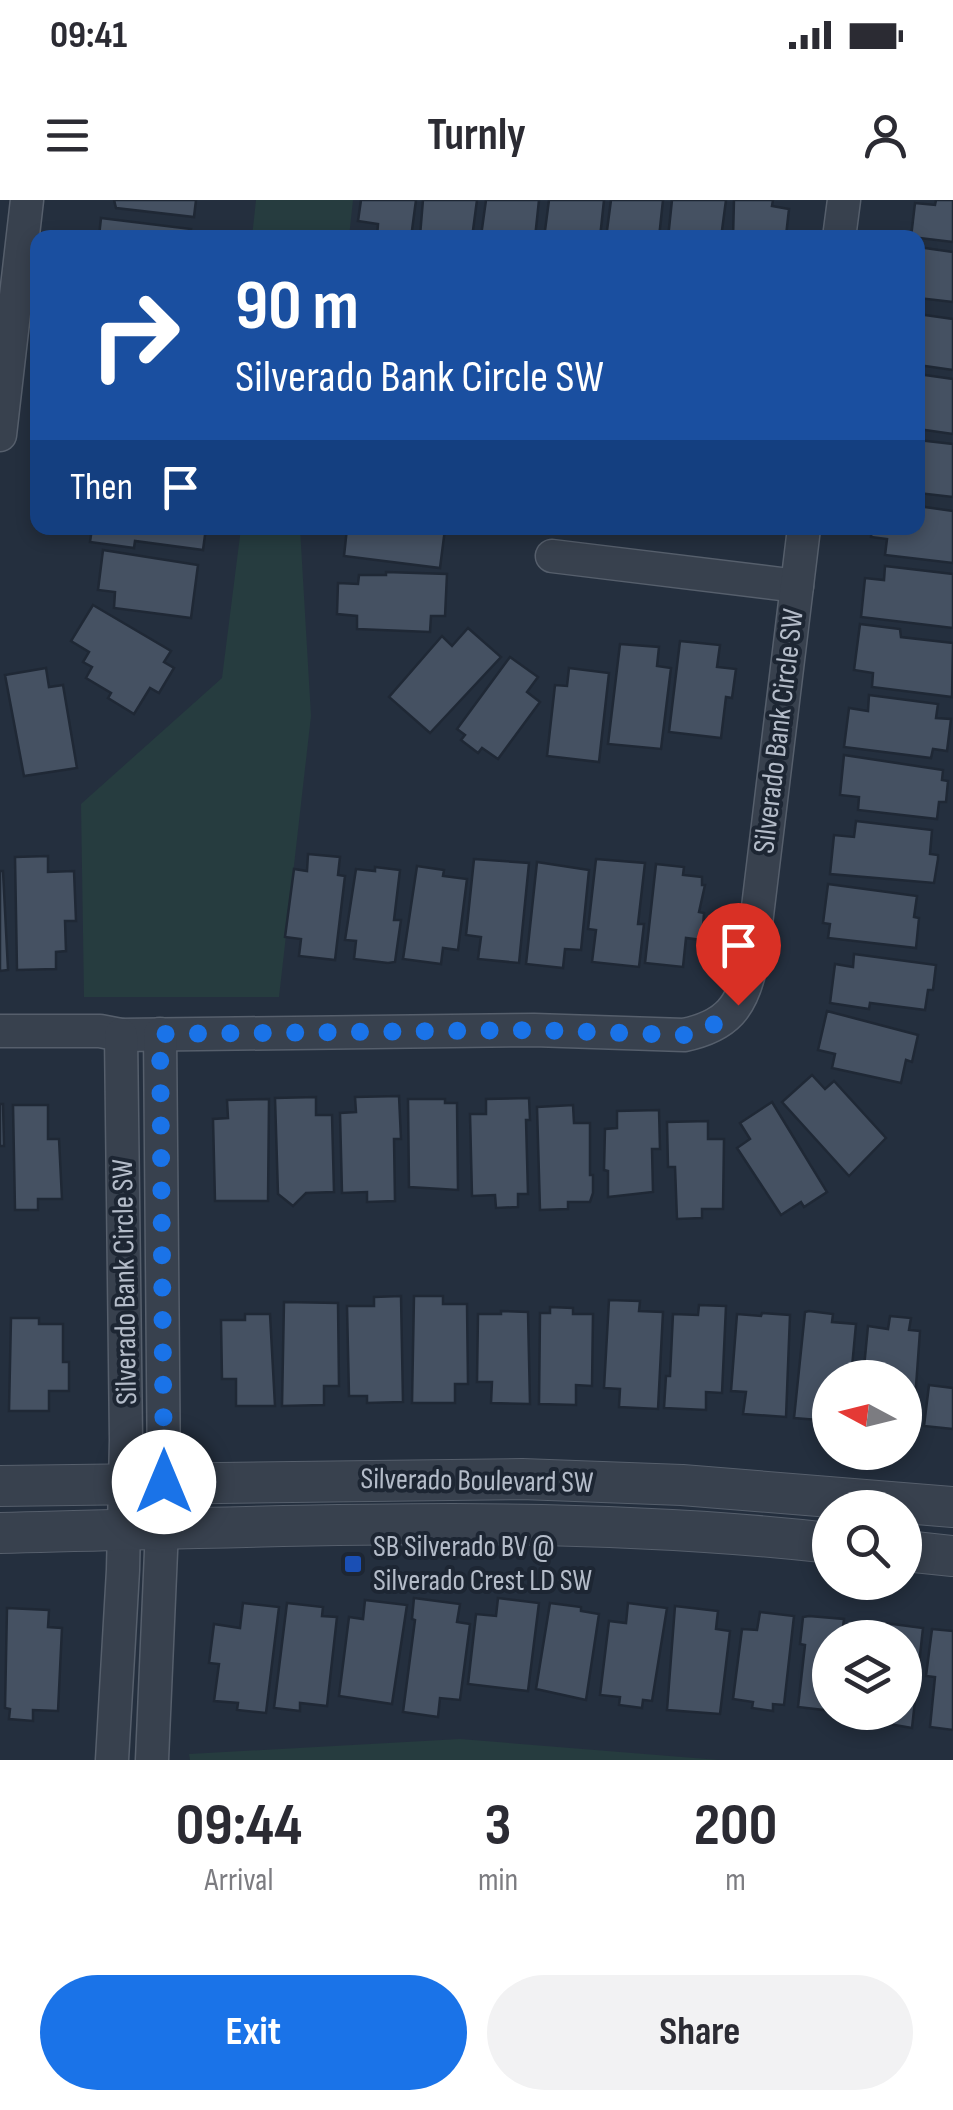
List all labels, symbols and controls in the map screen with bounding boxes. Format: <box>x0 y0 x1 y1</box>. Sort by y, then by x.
text: 09:41 <box>50 13 127 58</box>
icon: menu <box>40 108 95 163</box>
text: Turnly <box>427 108 526 163</box>
icon: person <box>858 108 913 163</box>
text: 90 m <box>235 265 359 349</box>
icon: right <box>70 270 200 400</box>
text: Silverado Bank Circle SW <box>235 350 604 405</box>
icon: arrive <box>153 460 208 515</box>
text: Then <box>70 465 133 510</box>
street label: Silverado Bank Circle SW <box>746 606 812 855</box>
pin <box>696 903 781 1006</box>
icon: arrive <box>711 918 766 973</box>
street label: Silverado Bank Circle SW <box>105 1158 145 1405</box>
north arrow <box>812 1360 922 1470</box>
map controls <box>812 1360 922 1730</box>
position arrow <box>112 1430 216 1534</box>
street label: Silverado Boulevard SW <box>360 1461 594 1501</box>
button: search <box>812 1490 922 1600</box>
place label: SB Silverado BV @ Silverado Crest LD SW <box>373 1529 593 1599</box>
marker: SB Silverado BV @ Silverado Crest LD SW <box>342 1553 364 1575</box>
button: layers <box>812 1620 922 1730</box>
text: 09:44 <box>176 1790 302 1862</box>
text: 3 <box>485 1790 511 1862</box>
text: 200 <box>694 1790 777 1862</box>
text: Arrival <box>205 1861 273 1900</box>
text: min <box>478 1861 518 1900</box>
text: m <box>725 1861 746 1900</box>
button: Exit <box>40 1975 467 2090</box>
button: Share <box>487 1975 913 2090</box>

